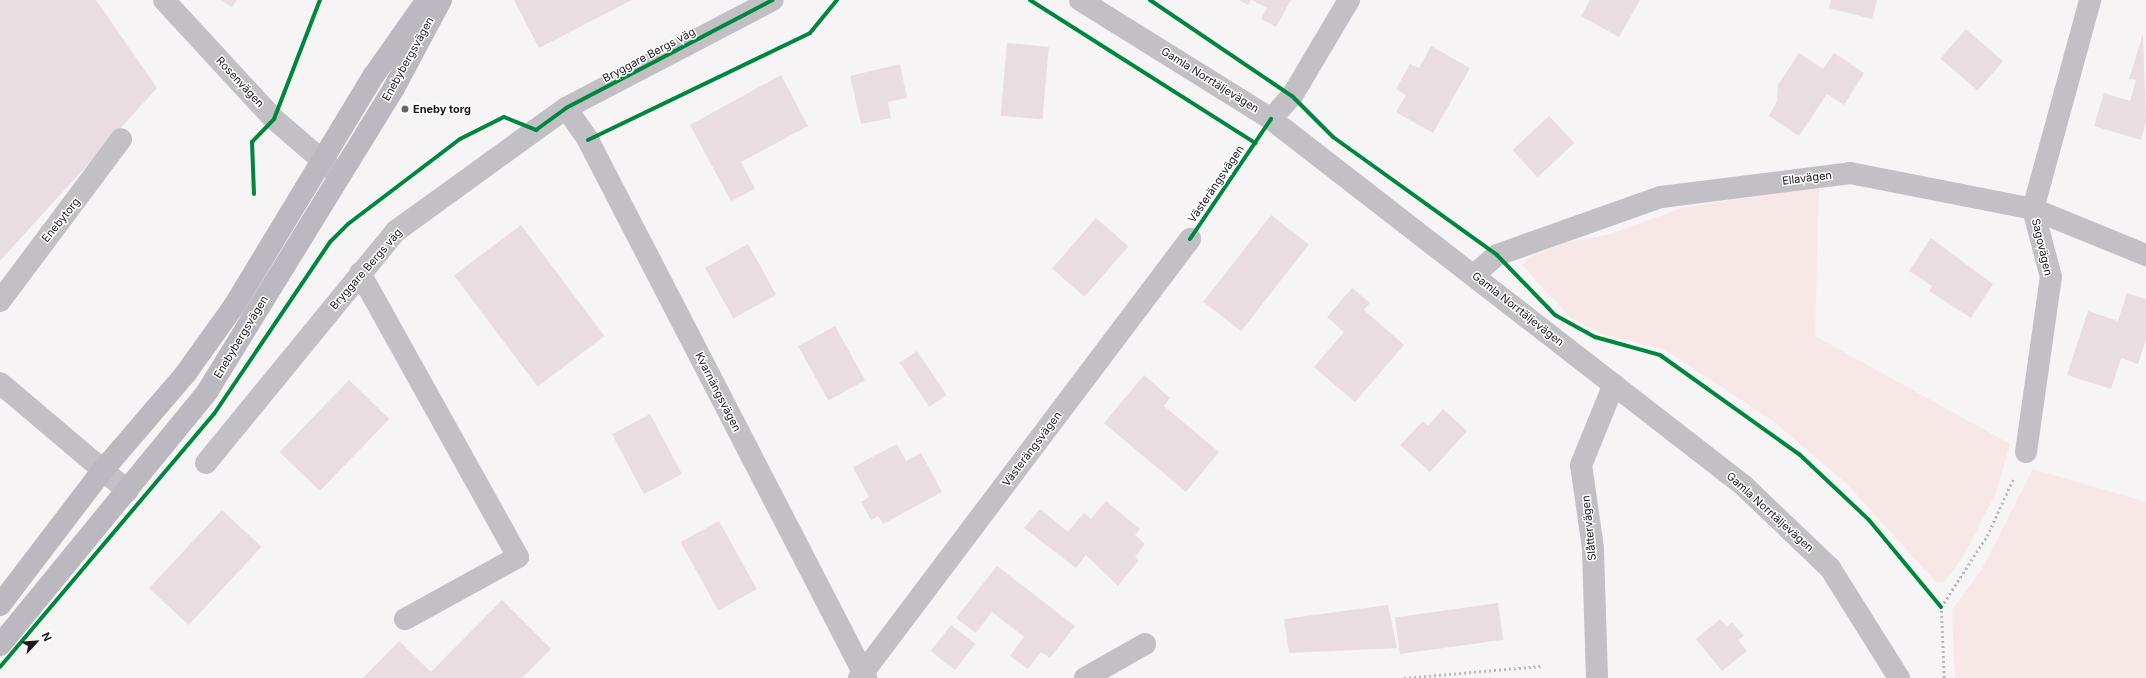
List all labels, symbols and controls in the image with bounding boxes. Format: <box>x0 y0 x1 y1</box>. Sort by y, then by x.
street label: Enebybergsvägen <box>379 15 437 103</box>
street label: Bryggare Bergs väg <box>600 25 698 85</box>
street label: Gamla Norrtäljevägen <box>1159 45 1261 115</box>
street label: Rosenvägen <box>213 54 267 110</box>
place label: Eneby torg <box>413 102 471 116</box>
marker: Eneby torg <box>400 104 410 114</box>
street label: Västerängsvägen <box>1185 143 1247 225</box>
street label: Ellavägen <box>1781 168 1833 188</box>
street label: Enebytorg <box>39 195 83 245</box>
street label: Sagovägen <box>2029 217 2055 277</box>
street label: Bryggare Bergs väg <box>327 226 405 312</box>
street label: Gamla Norrtäljevägen <box>1469 269 1567 349</box>
street label: Enebybergsvägen <box>211 293 271 381</box>
street label: Kvarnängsvägen <box>692 350 744 434</box>
street label: Västerängsvägen <box>1000 409 1064 489</box>
street label: Gamla Norrtäljevägen <box>1724 469 1816 555</box>
street label: Slåttervägen <box>1579 495 1599 561</box>
north arrow <box>16 622 56 662</box>
text: N <box>39 630 55 644</box>

